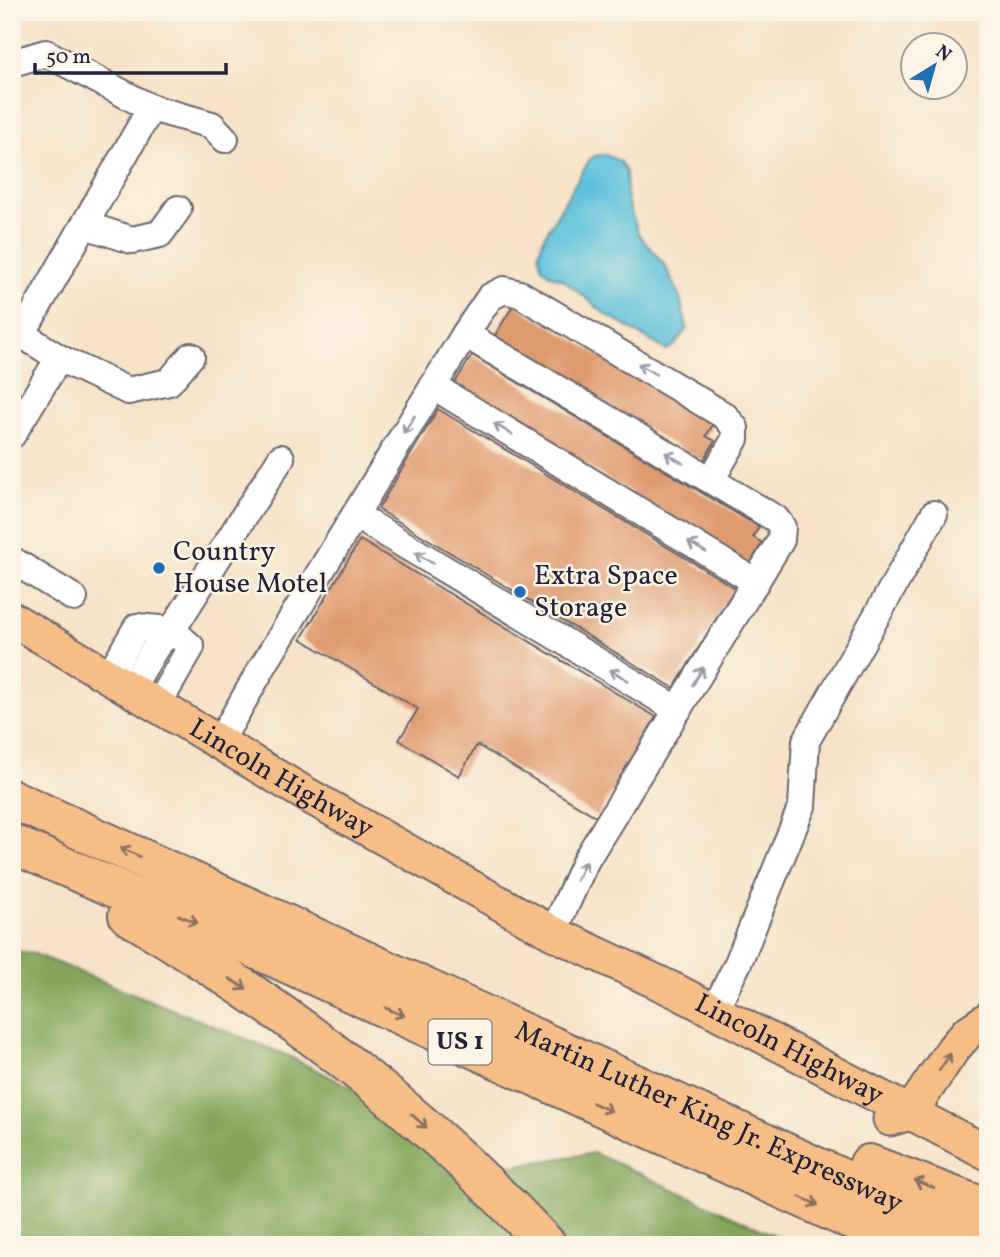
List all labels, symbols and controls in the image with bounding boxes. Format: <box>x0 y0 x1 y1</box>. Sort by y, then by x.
scale bar <box>35 32 226 76</box>
north arrow <box>898 32 968 102</box>
text: N <box>930 39 957 69</box>
text: 50 m <box>46 43 91 72</box>
one-way arrow <box>637 362 657 376</box>
one-way arrow <box>402 414 416 434</box>
one-way arrow <box>493 421 513 435</box>
one-way arrow <box>664 451 684 465</box>
place label: Country House Motel <box>173 533 327 604</box>
one-way arrow <box>688 539 708 553</box>
one-way arrow <box>415 550 435 564</box>
place label: Extra Space Storage <box>534 557 678 628</box>
marker: Country House Motel <box>151 560 167 576</box>
marker: Extra Space Storage <box>512 584 528 600</box>
one-way arrow <box>692 667 706 687</box>
one-way arrow <box>610 668 630 682</box>
street label: Lincoln Highway <box>182 709 381 848</box>
one-way arrow <box>119 845 141 858</box>
one-way arrow <box>575 861 588 882</box>
one-way arrow <box>176 913 198 926</box>
one-way arrow <box>228 976 247 991</box>
street label: Lincoln Highway <box>688 984 890 1115</box>
one-way arrow <box>384 1006 405 1020</box>
street label: Martin Luther King Jr. Expressway <box>508 1012 909 1223</box>
road number: US 1 <box>428 1020 491 1064</box>
one-way arrow <box>938 1053 952 1072</box>
one-way arrow <box>591 1101 612 1114</box>
one-way arrow <box>410 1113 428 1129</box>
one-way arrow <box>914 1177 936 1189</box>
one-way arrow <box>798 1195 819 1208</box>

